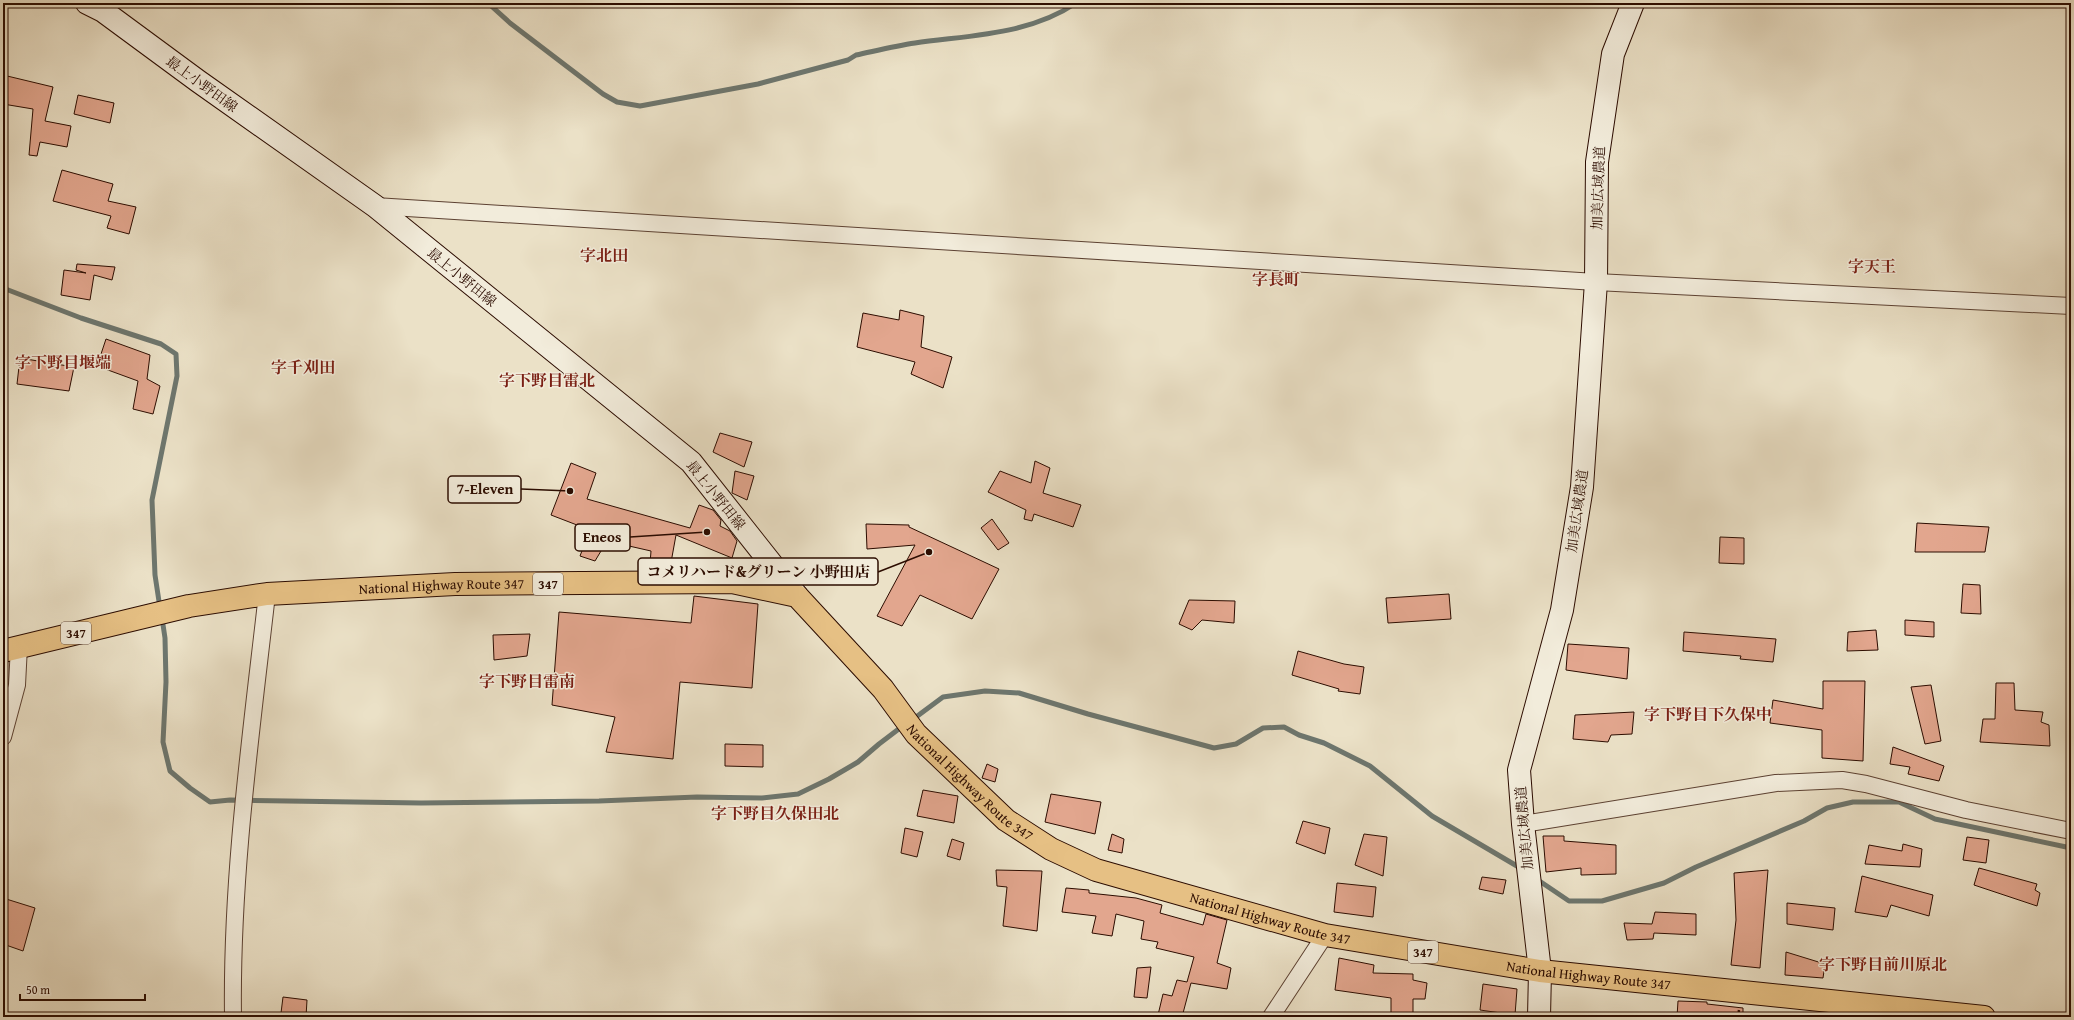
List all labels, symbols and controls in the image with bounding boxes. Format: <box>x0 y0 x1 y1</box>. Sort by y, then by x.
street label: 最上小野田線 <box>162 51 242 117</box>
street label: 加美広域農道 <box>1587 146 1609 230</box>
street label: 最上小野田線 <box>423 243 501 311</box>
district label: 字北田 <box>580 243 628 267</box>
district label: 字天王 <box>1848 254 1896 278</box>
district label: 字長町 <box>1252 267 1300 291</box>
district label: 字下野目堰端 <box>15 350 111 374</box>
district label: 字千刈田 <box>271 355 335 379</box>
district label: 字下野目雷北 <box>499 368 595 392</box>
street label: 最上小野田線 <box>682 456 750 534</box>
street label: 加美広域農道 <box>1561 468 1593 554</box>
callout: 7-Eleven <box>448 476 521 503</box>
text: 7-Eleven <box>457 478 514 499</box>
callout: Eneos <box>575 524 630 551</box>
text: Eneos <box>583 526 621 547</box>
callout: コメリハード&グリーン 小野田店 <box>638 558 878 585</box>
text: コメリハード&グリーン 小野田店 <box>646 561 870 582</box>
street label: National Highway Route 347 <box>358 573 525 599</box>
road number: 347 <box>533 573 563 595</box>
road number: 347 <box>61 622 91 644</box>
district label: 字下野目雷南 <box>479 669 575 693</box>
district label: 字下野目下久保中 <box>1644 702 1772 726</box>
street label: National Highway Route 347 <box>902 720 1037 845</box>
street label: 加美広域農道 <box>1510 785 1538 871</box>
district label: 字下野目久保田北 <box>711 801 839 825</box>
street label: National Highway Route 347 <box>1188 887 1352 949</box>
road number: 347 <box>1408 941 1438 963</box>
district label: 字下野目前川原北 <box>1819 952 1947 976</box>
street label: National Highway Route 347 <box>1505 956 1672 995</box>
scale bar <box>20 976 145 1002</box>
text: 50 m <box>26 981 50 998</box>

